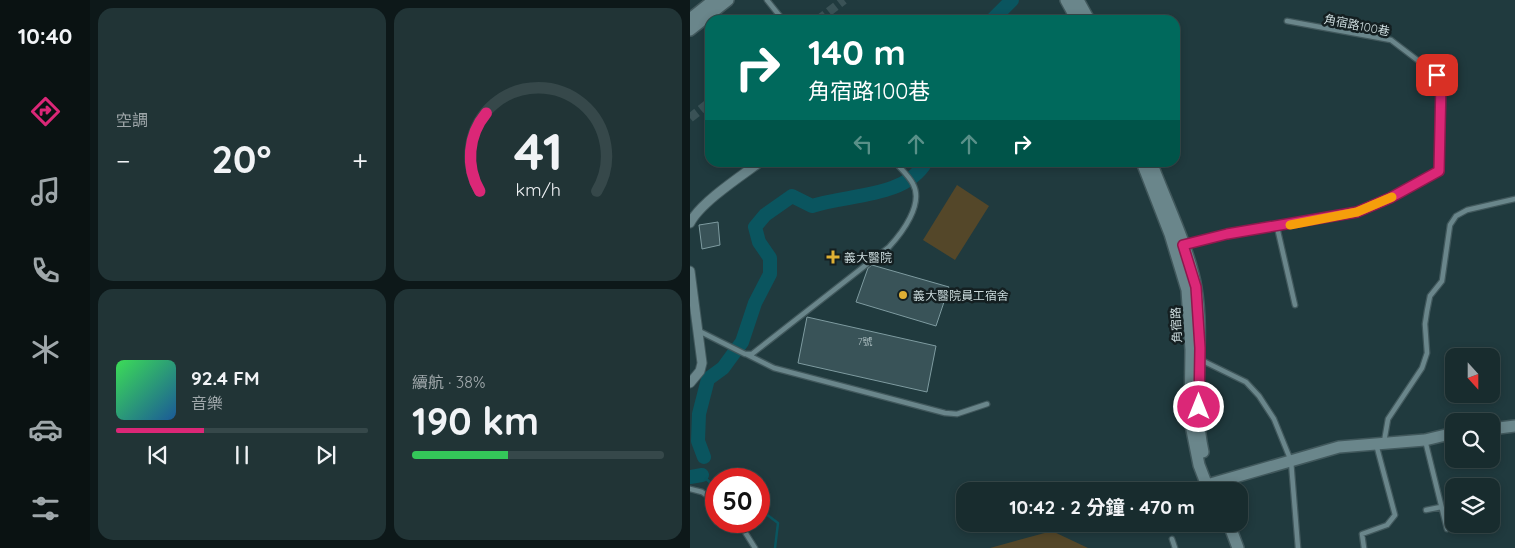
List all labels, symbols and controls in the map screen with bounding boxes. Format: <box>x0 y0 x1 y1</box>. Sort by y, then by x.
street label: 角宿路100巷 <box>1323 11 1391 39</box>
text: 10:40 <box>18 22 72 50</box>
text: 140 m <box>808 30 906 74</box>
icon: right <box>725 35 790 100</box>
pin <box>1416 54 1458 96</box>
icon: arrive <box>1423 61 1451 89</box>
text: 角宿路100巷 <box>808 77 930 105</box>
icon: directions <box>28 94 63 129</box>
text: 空調 <box>116 110 148 130</box>
text: 41 <box>513 118 563 183</box>
icon: left <box>849 130 877 158</box>
icon: ahead <box>902 130 930 158</box>
icon: ahead <box>955 130 983 158</box>
icon: right <box>1008 130 1036 158</box>
text: 20° <box>211 135 271 183</box>
text: − <box>116 143 131 178</box>
text: + <box>352 143 368 178</box>
icon: music <box>28 174 63 209</box>
text: km/h <box>515 178 561 200</box>
marker: 義大醫院 <box>826 250 840 264</box>
place label: 義大醫院 <box>844 250 892 265</box>
icon: phone <box>28 253 63 288</box>
place label: 義大醫院員工宿舍 <box>913 288 1009 303</box>
marker: 義大醫院員工宿舍 <box>897 289 909 301</box>
street label: 角宿路 <box>1168 307 1184 343</box>
icon: climate <box>28 332 63 367</box>
house number: 7號 <box>857 335 873 348</box>
north arrow <box>1445 348 1500 402</box>
map controls <box>1445 348 1500 533</box>
text: 92.4 FM <box>191 366 260 390</box>
text: 續航 · 38% <box>412 372 485 392</box>
position arrow <box>1172 380 1224 432</box>
text: 音樂 <box>191 393 223 413</box>
text: 190 km <box>412 397 539 445</box>
icon: car <box>28 412 63 447</box>
button: search <box>1445 413 1500 468</box>
icon: previous <box>144 441 172 469</box>
icon: pause <box>228 441 256 469</box>
icon: next <box>312 441 340 469</box>
speed limit sign: 50 <box>705 468 770 533</box>
button: layers <box>1445 478 1500 533</box>
icon: filters <box>28 491 63 526</box>
text: 10:42 · 2 分鐘 · 470 m <box>1009 495 1195 519</box>

